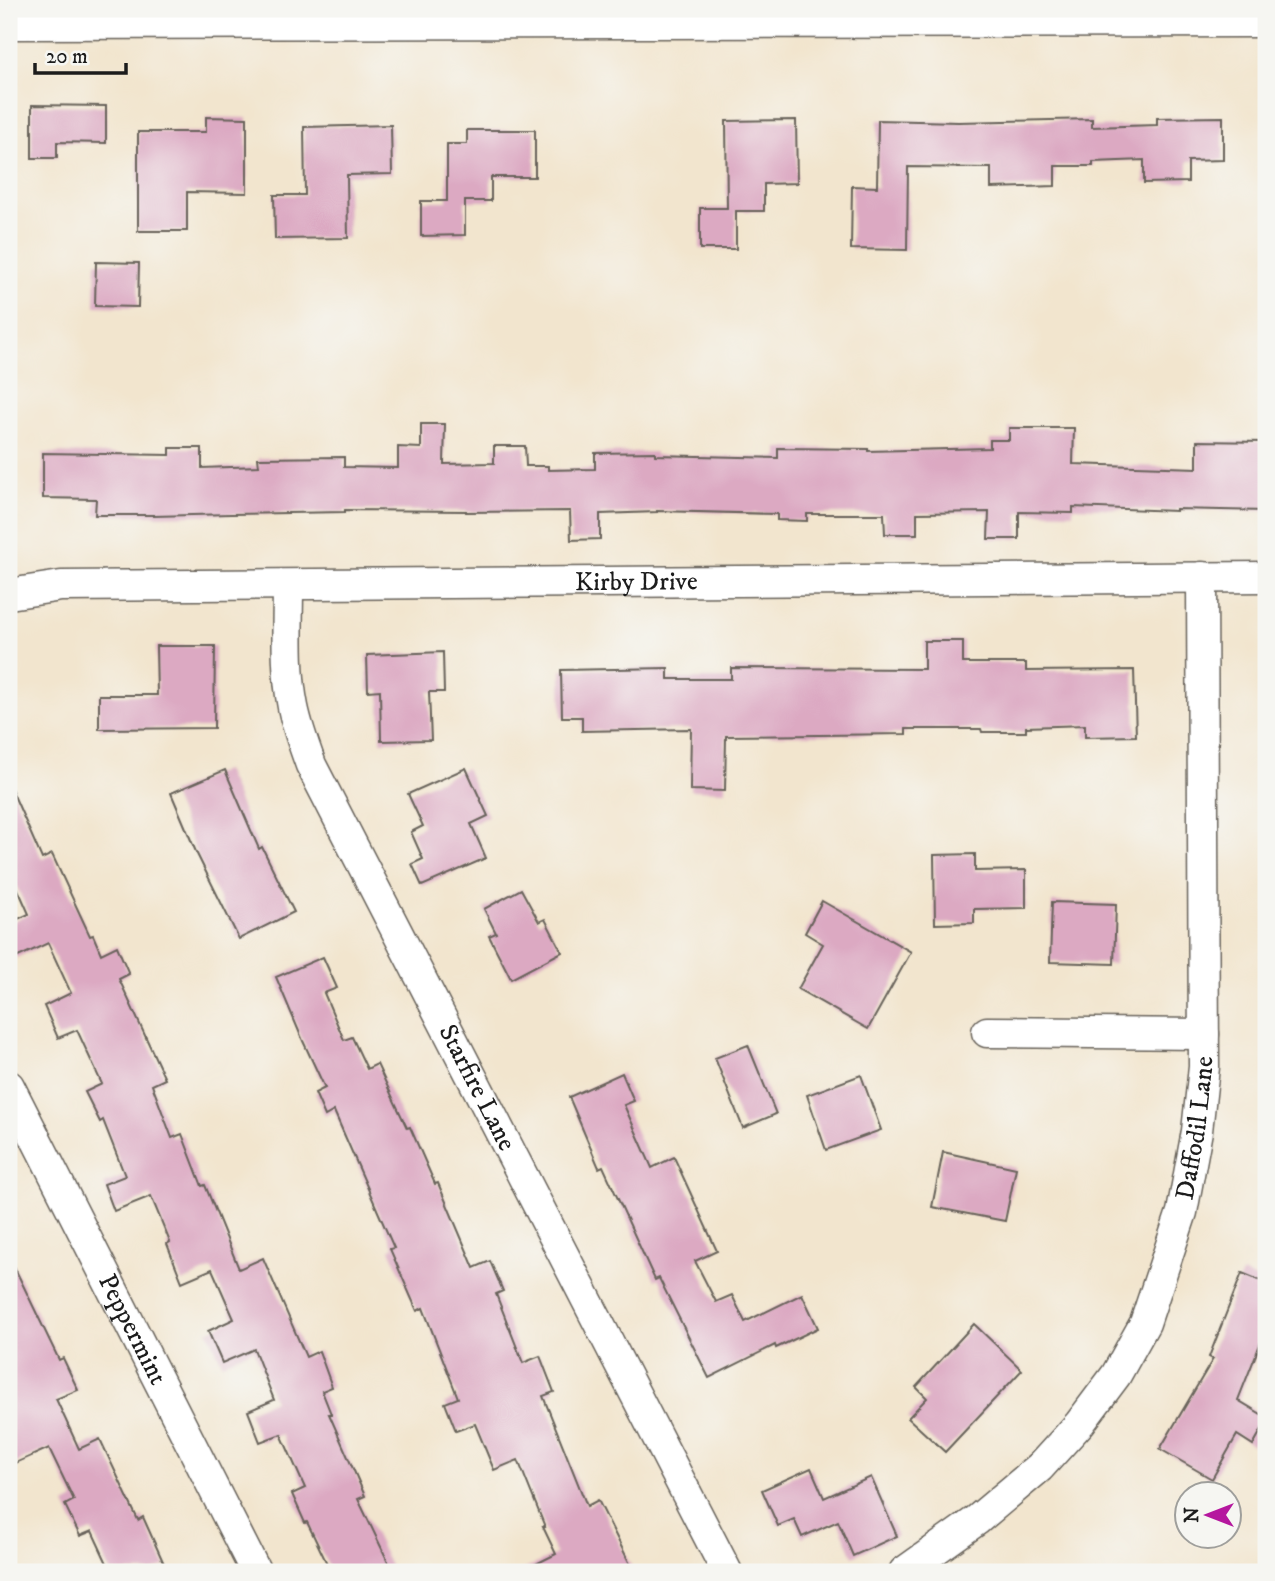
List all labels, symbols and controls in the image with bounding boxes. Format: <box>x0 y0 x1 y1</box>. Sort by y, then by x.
scale bar <box>35 32 126 76</box>
text: 20 m <box>46 44 88 70</box>
street label: Kirby Drive <box>575 565 698 599</box>
street label: Starfire Lane <box>431 1019 523 1156</box>
street label: Daffodil Lane <box>1168 1056 1221 1203</box>
street label: Peppermint <box>91 1268 175 1390</box>
north arrow <box>1174 1480 1244 1550</box>
text: N <box>1181 1507 1204 1523</box>

